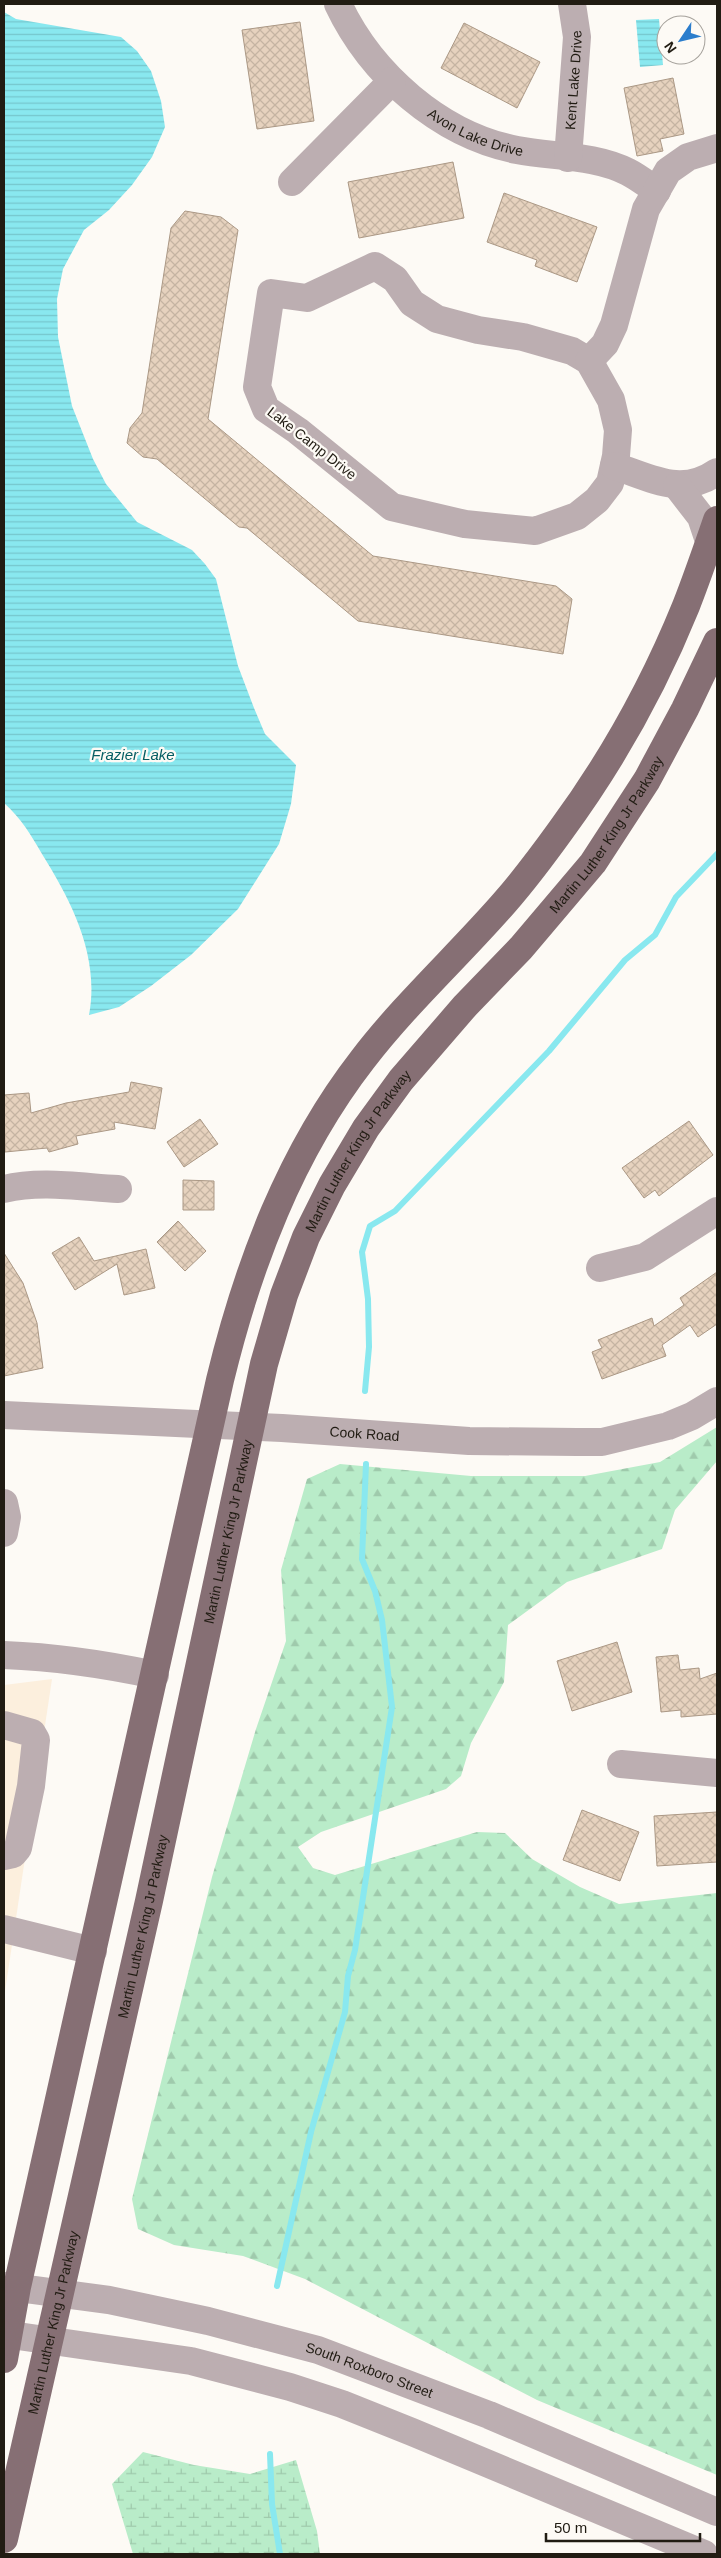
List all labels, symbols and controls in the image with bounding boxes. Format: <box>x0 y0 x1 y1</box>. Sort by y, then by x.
north arrow <box>656 15 706 65</box>
street label: Kent Lake Drive <box>562 29 585 131</box>
text: N <box>661 39 680 56</box>
street label: Avon Lake Drive <box>425 105 525 159</box>
street label: Lake Camp Drive <box>264 403 360 483</box>
water label: Frazier Lake <box>91 746 175 763</box>
street label: Martin Luther King Jr Parkway <box>546 754 666 916</box>
street label: Martin Luther King Jr Parkway <box>302 1067 414 1234</box>
street label: Cook Road <box>329 1423 400 1444</box>
street label: Martin Luther King Jr Parkway <box>201 1438 256 1625</box>
street label: Martin Luther King Jr Parkway <box>115 1833 171 2020</box>
street label: Martin Luther King Jr Parkway <box>25 2229 82 2416</box>
street label: South Roxboro Street <box>304 2339 435 2401</box>
scale bar <box>546 2510 700 2542</box>
text: 50 m <box>554 2519 587 2536</box>

